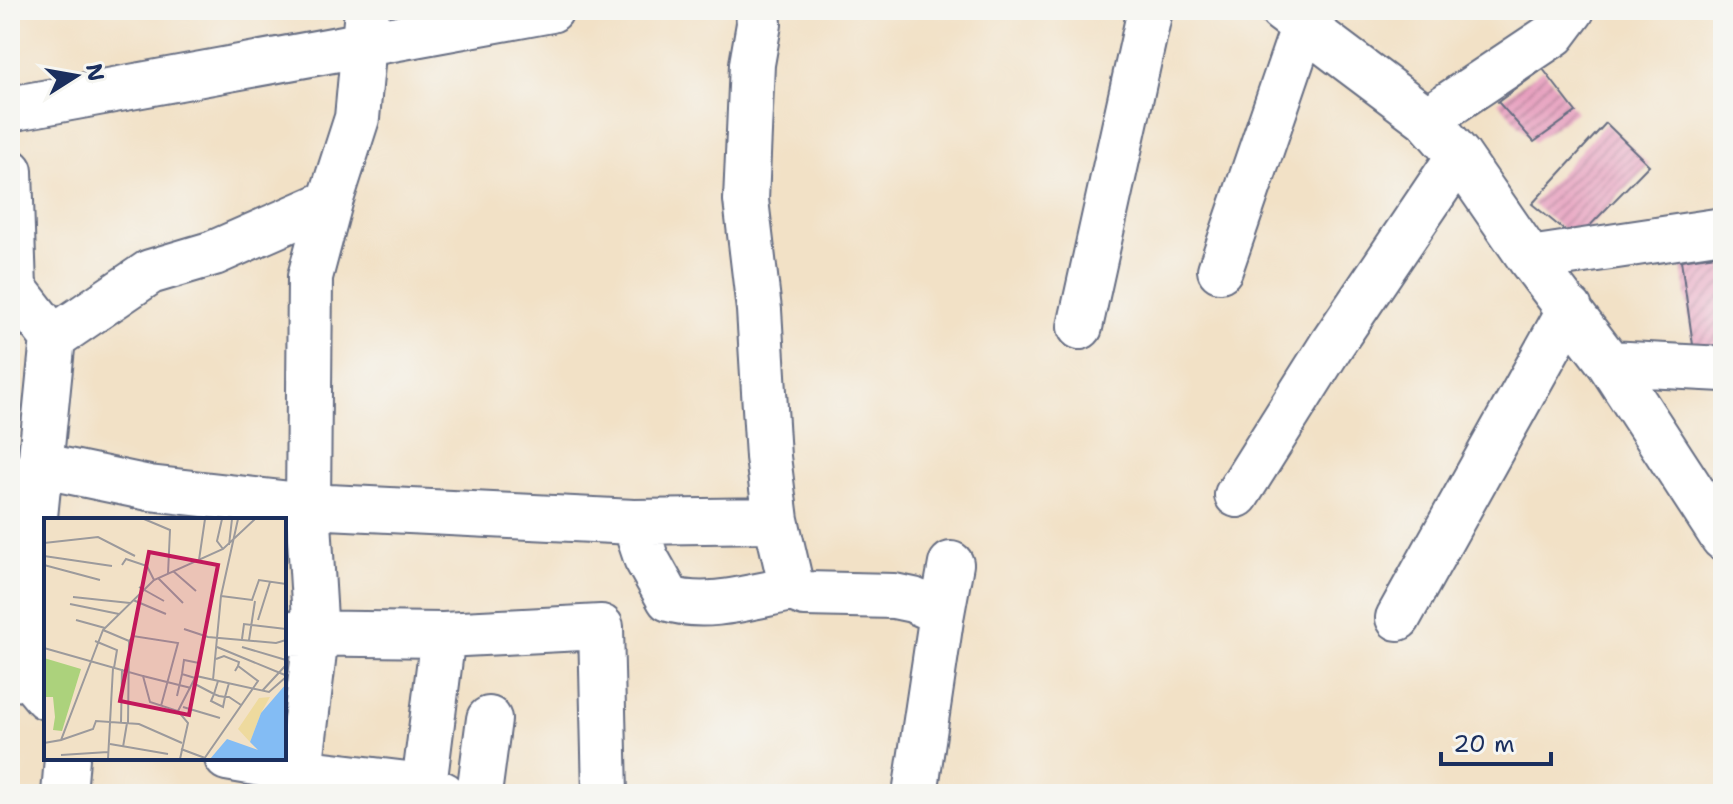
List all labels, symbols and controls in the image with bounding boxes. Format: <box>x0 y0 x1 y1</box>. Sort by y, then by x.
north arrow <box>36 36 116 116</box>
text: N <box>79 61 111 84</box>
inset map <box>44 518 286 760</box>
scale bar <box>1441 716 1551 766</box>
text: 20 m <box>1453 728 1515 760</box>

